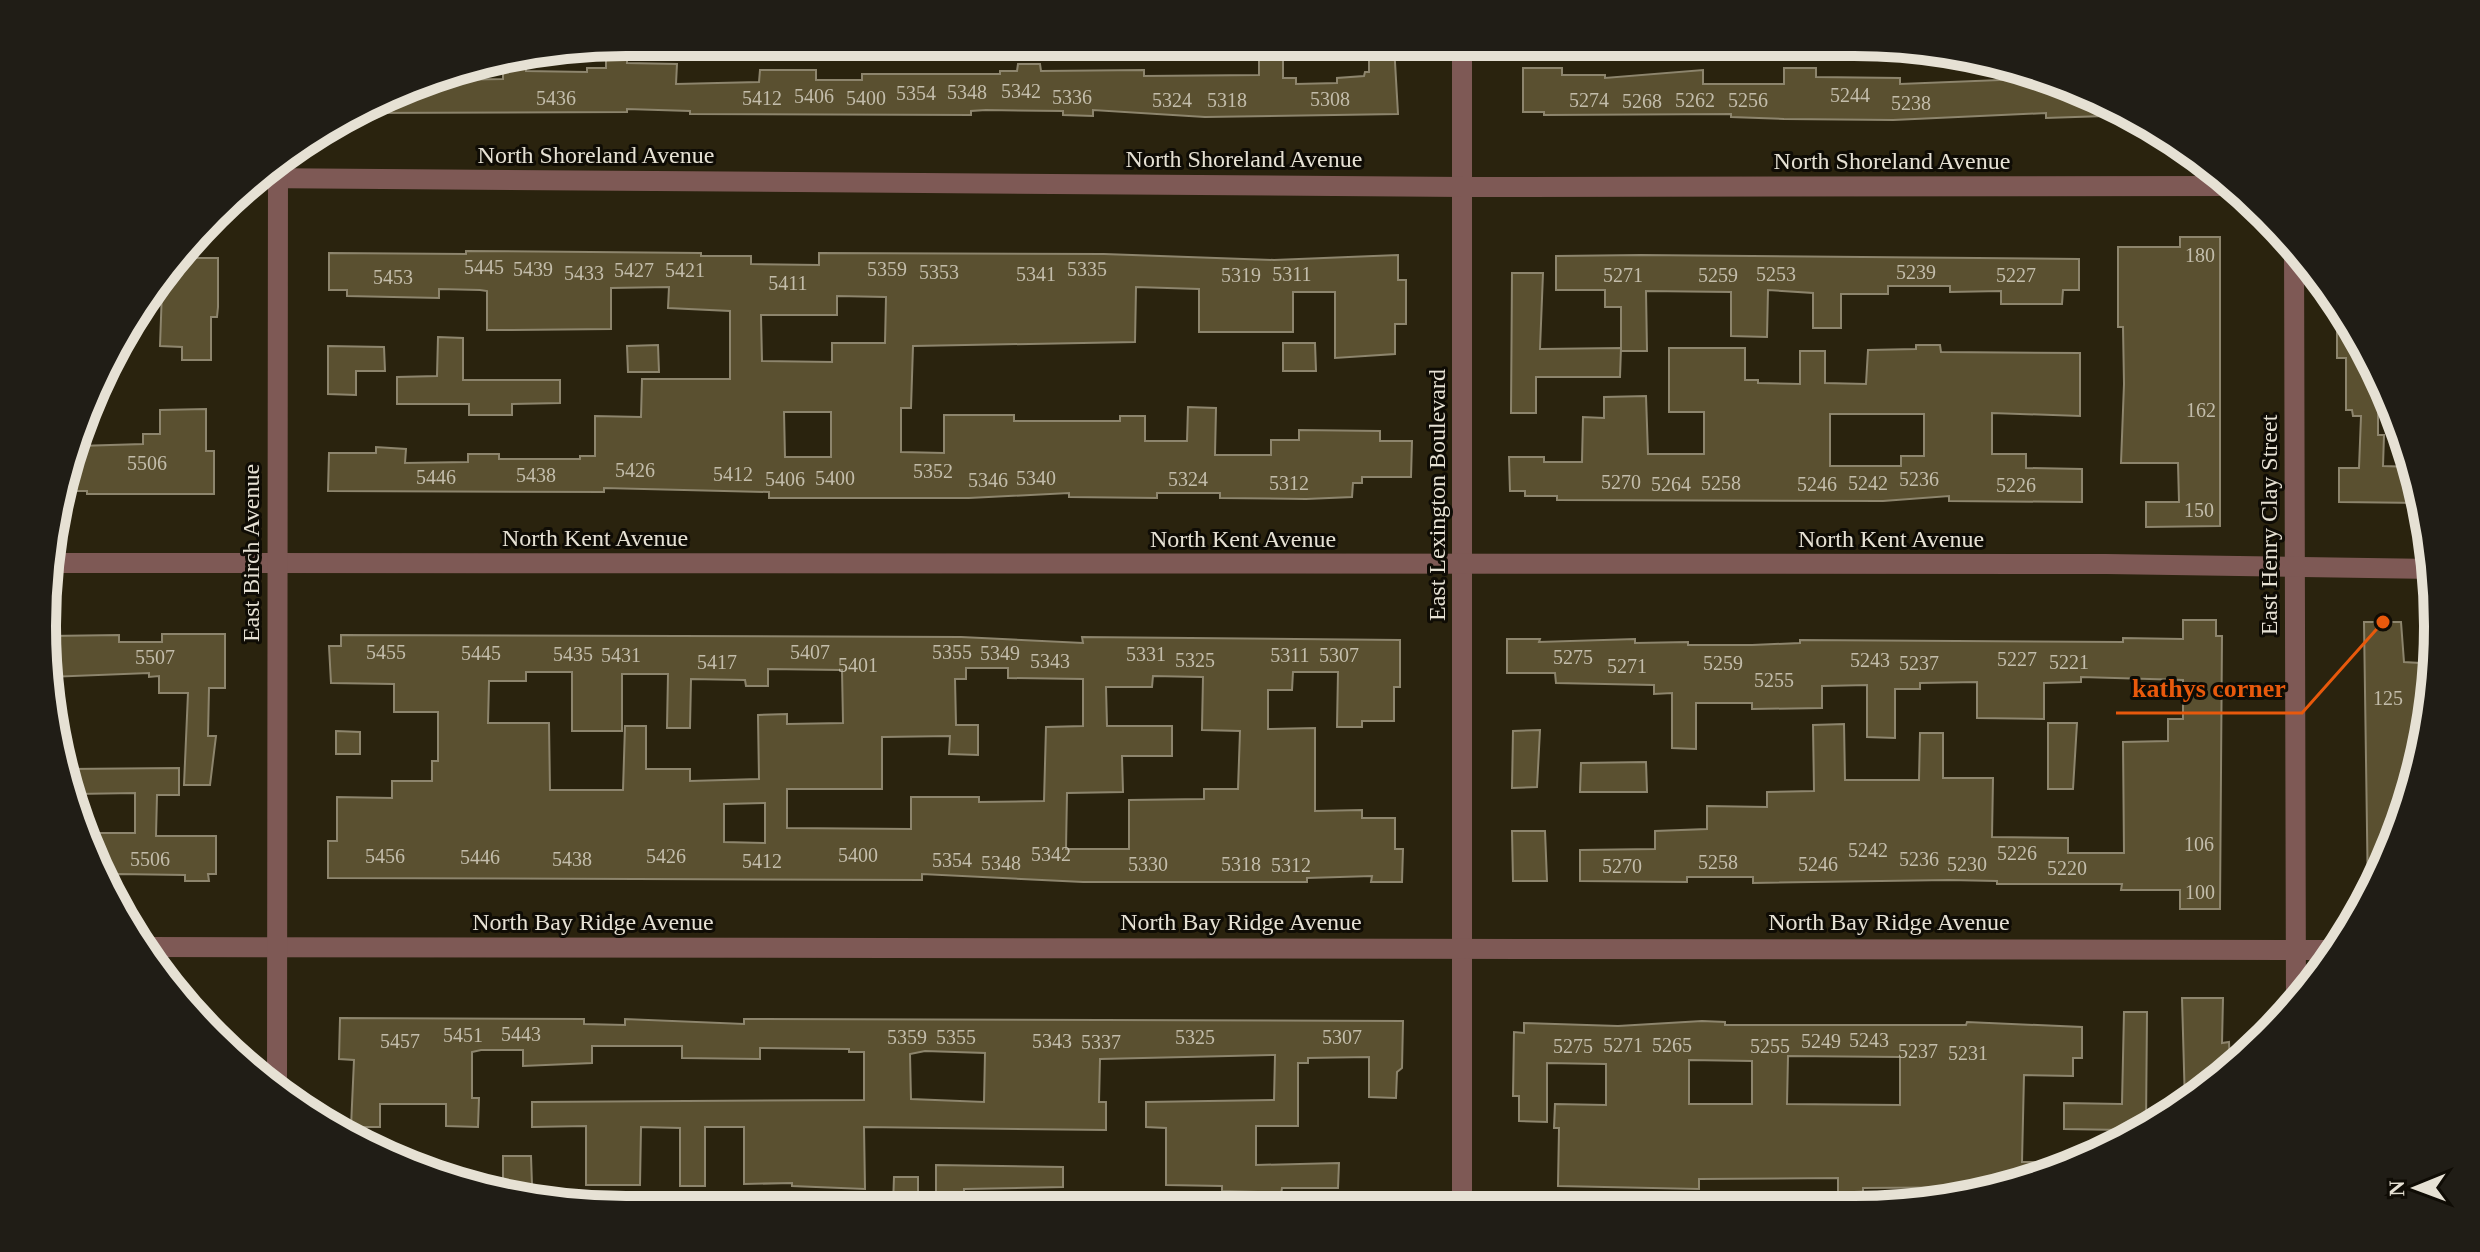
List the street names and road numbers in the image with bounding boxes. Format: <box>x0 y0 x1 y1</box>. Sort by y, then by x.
street label: North Shoreland Avenue <box>478 142 714 168</box>
street label: North Shoreland Avenue <box>1126 146 1362 172</box>
street label: North Shoreland Avenue <box>1774 148 2010 174</box>
street label: East Lexington Boulevard <box>1424 369 1450 621</box>
street label: East Henry Clay Street <box>2256 414 2282 635</box>
street label: East Birch Avenue <box>238 464 264 642</box>
street label: North Kent Avenue <box>502 525 688 551</box>
street label: North Kent Avenue <box>1150 526 1336 552</box>
street label: North Kent Avenue <box>1798 526 1984 552</box>
street label: North Bay Ridge Avenue <box>472 909 714 935</box>
street label: North Bay Ridge Avenue <box>1120 909 1362 935</box>
street label: North Bay Ridge Avenue <box>1768 909 2010 935</box>

